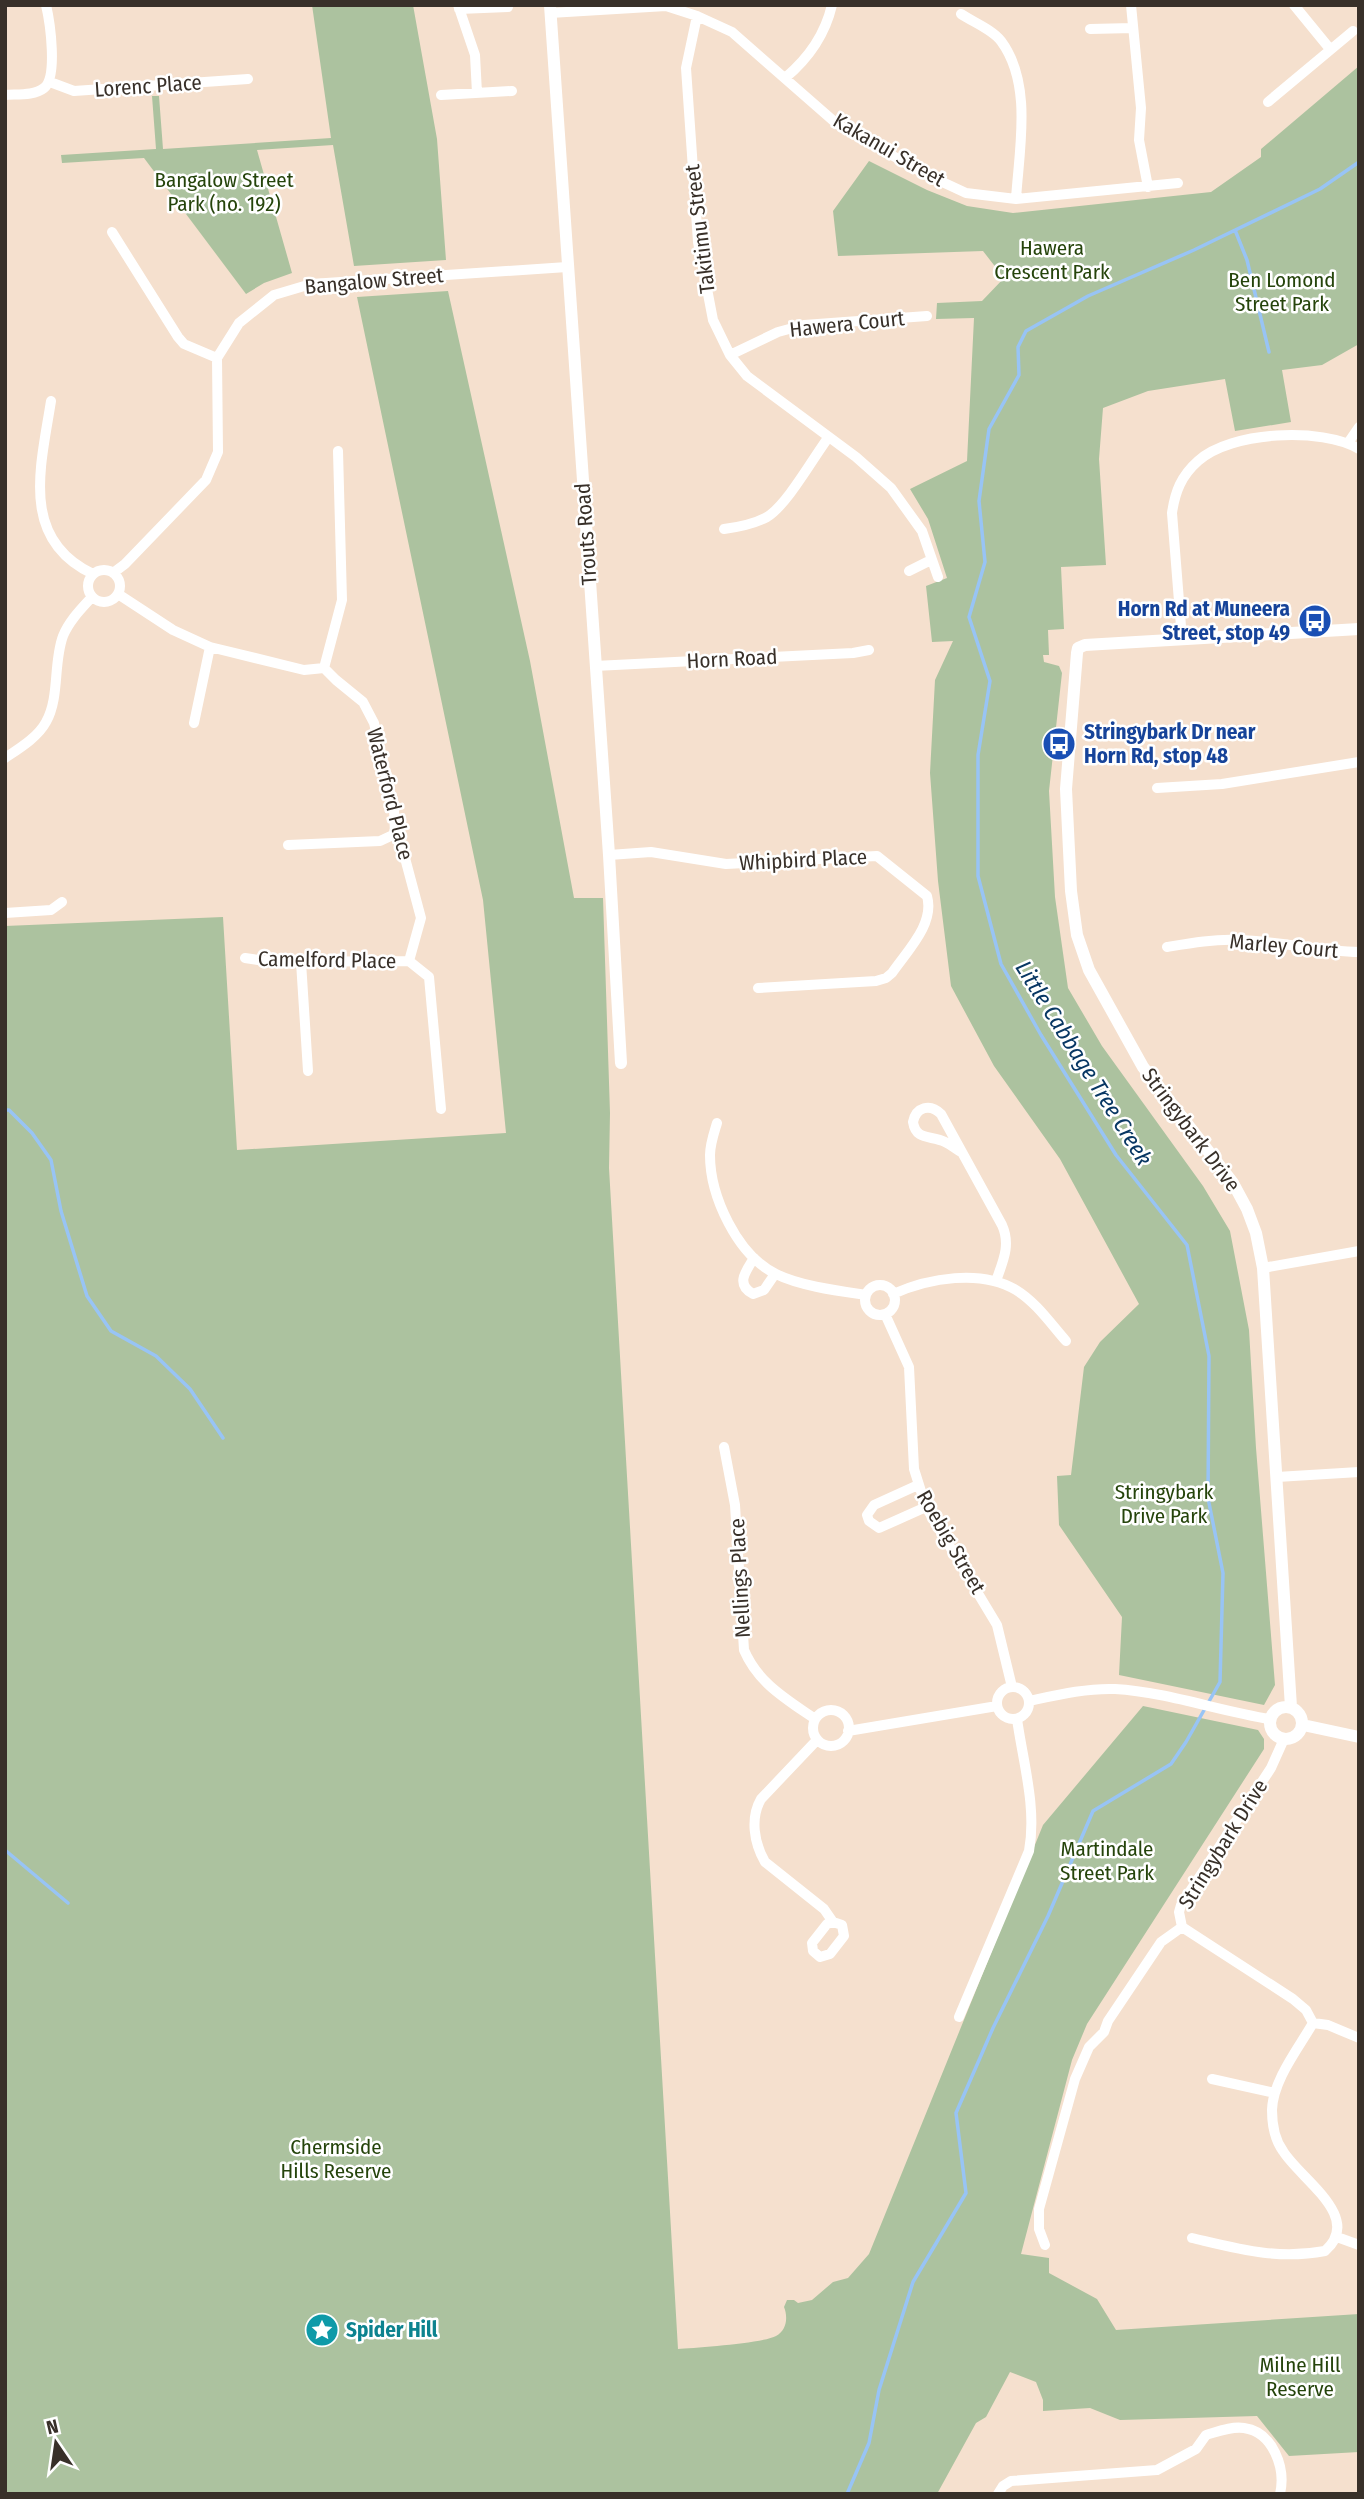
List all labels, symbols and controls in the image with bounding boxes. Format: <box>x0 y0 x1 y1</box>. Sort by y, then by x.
street label: Lorenc Place <box>93 69 203 103</box>
street label: Kakanui Street <box>828 108 950 193</box>
street label: Takitimu Street <box>679 163 721 295</box>
park label: Bangalow Street Park (no. 192) <box>154 167 294 217</box>
park label: Hawera Crescent Park <box>994 235 1110 285</box>
street label: Bangalow Street <box>304 262 445 300</box>
park label: Ben Lomond Street Park <box>1228 267 1336 317</box>
street label: Hawera Court <box>788 305 906 343</box>
street label: Trouts Road <box>569 482 603 586</box>
place label: Horn Rd at Muneera Street, stop 49 <box>1118 596 1290 646</box>
bus stop icon: Horn Rd at Muneera Street, stop 49 <box>1296 602 1334 640</box>
street label: Horn Road <box>686 644 778 674</box>
place label: Stringybark Dr near Horn Rd, stop 48 <box>1084 719 1256 769</box>
street label: Waterford Place <box>361 725 419 863</box>
bus stop icon: Stringybark Dr near Horn Rd, stop 48 <box>1040 725 1078 763</box>
street label: Whipbird Place <box>738 844 868 876</box>
street label: Marley Court <box>1229 928 1340 964</box>
street label: Camelford Place <box>258 946 396 974</box>
water label: Little Cabbage Tree Creek <box>1010 955 1158 1171</box>
street label: Stringybark Drive <box>1136 1063 1246 1197</box>
park label: Stringybark Drive Park <box>1115 1479 1214 1529</box>
street label: Roebig Street <box>911 1486 991 1599</box>
street label: Nellings Place <box>724 1518 756 1638</box>
street label: Stringybark Drive <box>1173 1774 1273 1914</box>
park label: Martindale Street Park <box>1060 1836 1154 1886</box>
park label: Chermside Hills Reserve <box>281 2134 391 2184</box>
place icon: Spider Hill <box>303 2311 341 2349</box>
place label: Spider Hill <box>346 2317 438 2343</box>
park label: Milne Hill Reserve <box>1259 2352 1341 2402</box>
north arrow <box>21 2408 91 2478</box>
text: N <box>44 2414 60 2439</box>

